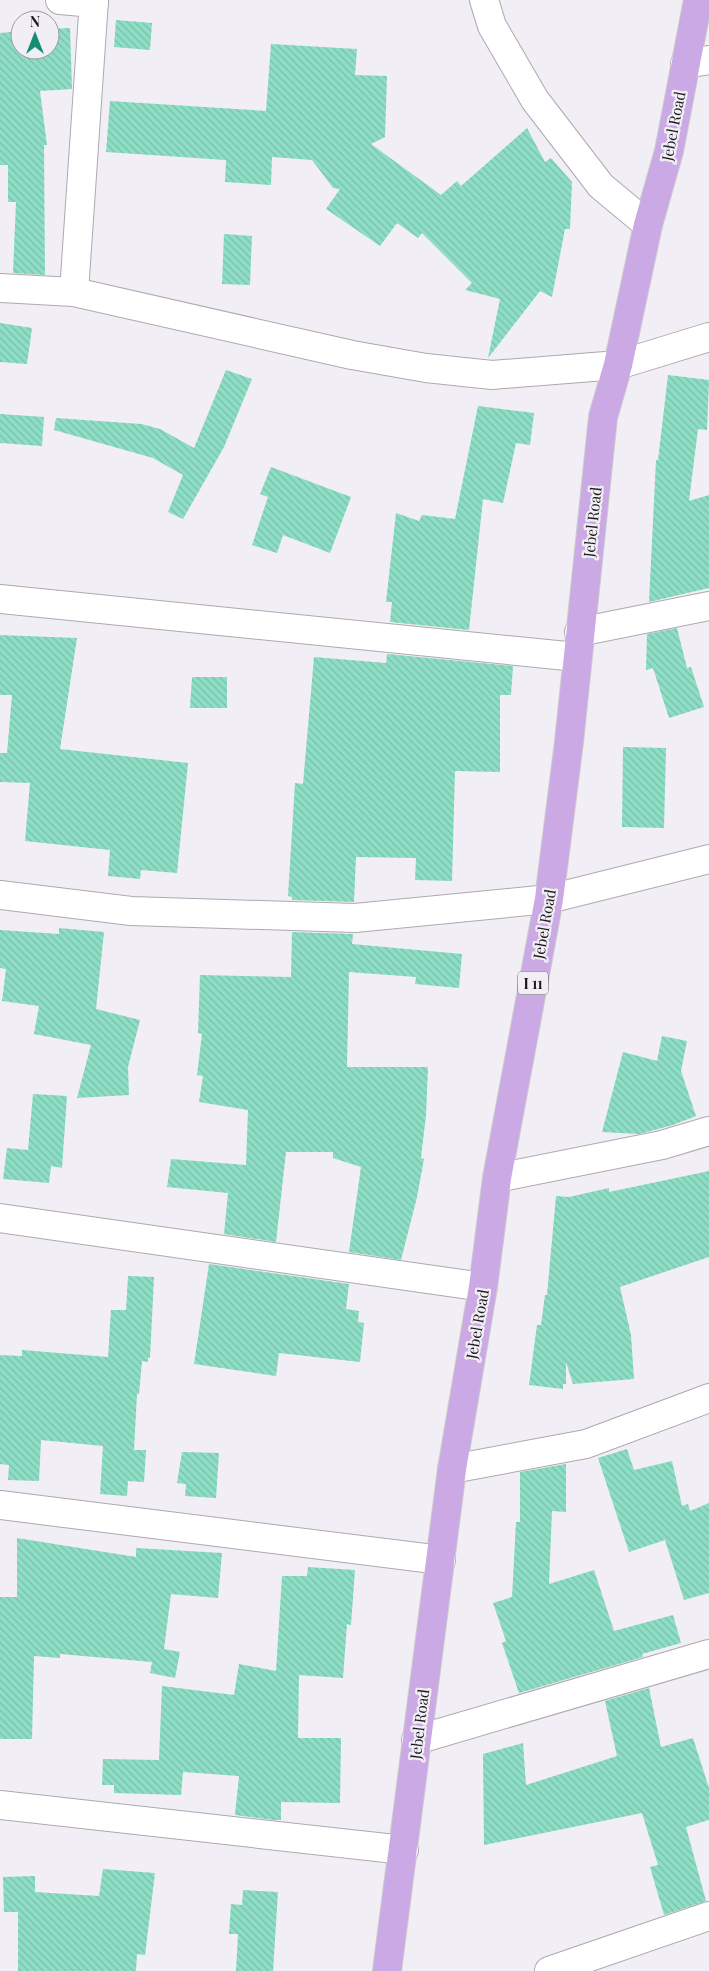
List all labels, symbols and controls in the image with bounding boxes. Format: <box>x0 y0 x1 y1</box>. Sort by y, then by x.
north arrow <box>10 10 60 60</box>
text: N <box>30 12 40 31</box>
street label: Jebel Road <box>656 89 690 163</box>
street label: Jebel Road <box>578 486 606 559</box>
street label: Jebel Road <box>528 887 560 961</box>
road number: I 11 <box>518 971 548 994</box>
street label: Jebel Road <box>461 1287 493 1361</box>
street label: Jebel Road <box>405 1688 433 1761</box>

